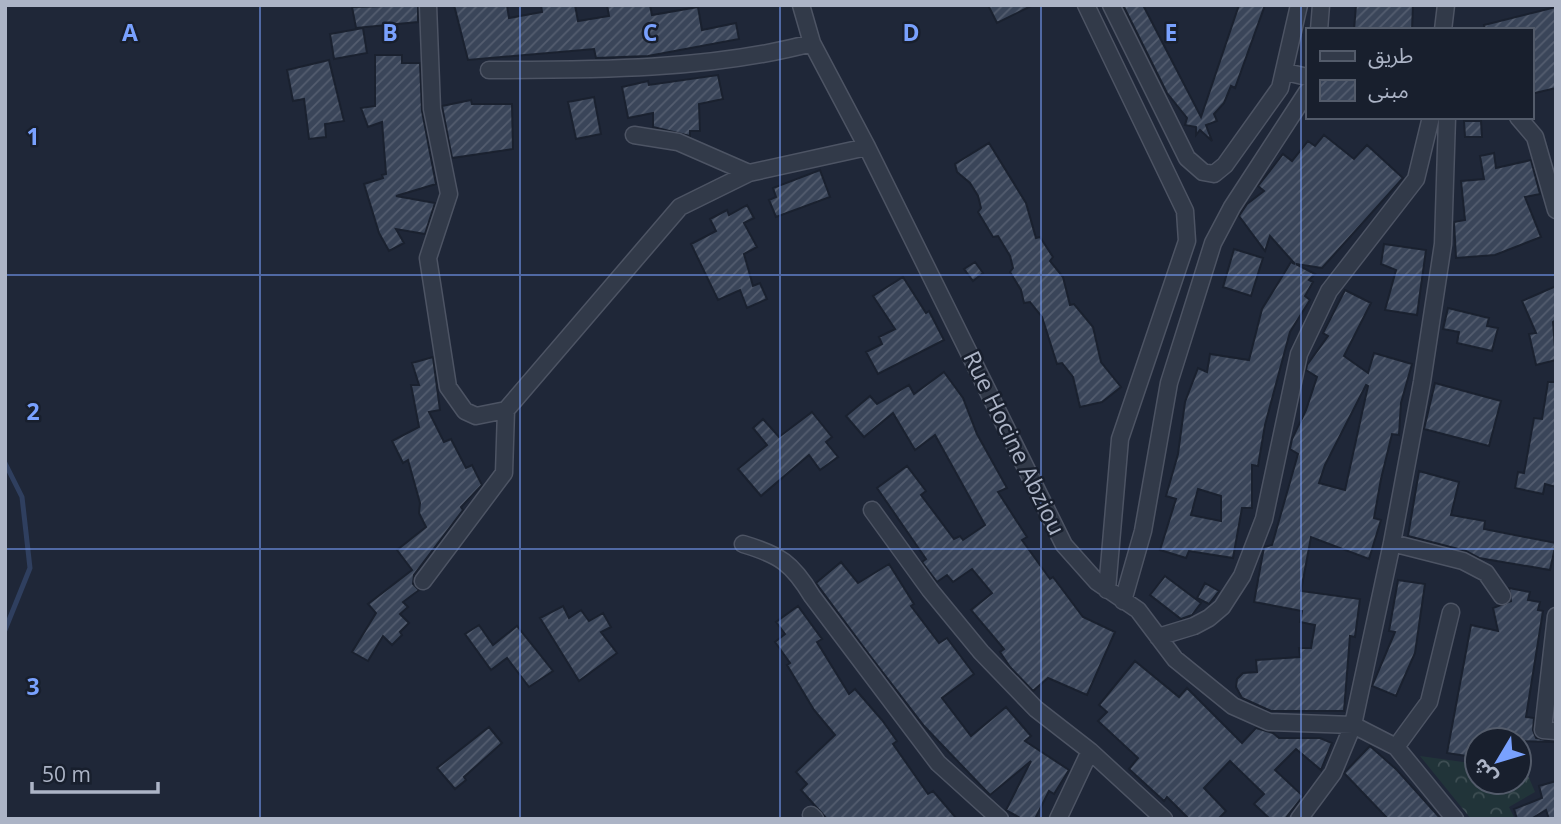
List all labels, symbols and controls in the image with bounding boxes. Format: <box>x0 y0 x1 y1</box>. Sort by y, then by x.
text: A <box>122 16 138 48</box>
text: B <box>382 16 398 48</box>
text: C <box>643 16 657 48</box>
text: D <box>902 16 920 48</box>
text: E <box>1165 16 1177 48</box>
legend <box>1306 28 1533 119</box>
text: طريق <box>1368 41 1413 69</box>
text: مبنى <box>1368 76 1409 104</box>
text: 1 <box>26 120 40 152</box>
street label: Rue Hocine Abziou <box>956 345 1073 540</box>
text: 2 <box>26 395 40 427</box>
text: 3 <box>26 670 40 702</box>
north arrow <box>1463 726 1533 796</box>
scale bar <box>32 750 158 794</box>
text: ش <box>1466 753 1503 790</box>
text: 50 m <box>42 760 91 788</box>

